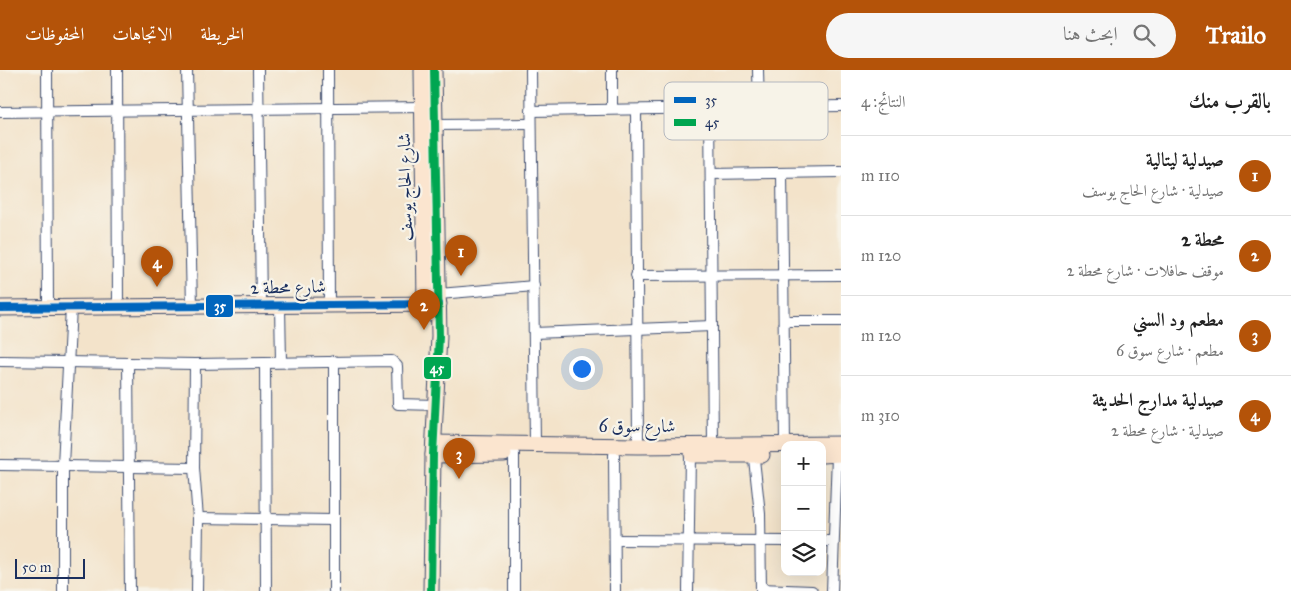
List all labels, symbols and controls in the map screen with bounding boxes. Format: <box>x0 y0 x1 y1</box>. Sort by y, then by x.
search box <box>826 13 1176 58</box>
text: Trailo <box>1206 20 1266 50</box>
icon: search <box>1130 21 1158 49</box>
text: ابحث هنا <box>1063 22 1118 45</box>
text: المحفوظات <box>25 23 84 45</box>
text: الاتجاهات <box>112 23 172 45</box>
text: الخريطة <box>200 23 244 45</box>
legend <box>664 82 828 140</box>
text: بالقرب منك <box>1189 88 1271 114</box>
text: 35 <box>705 92 718 109</box>
text: النتائج: 4 <box>861 92 906 111</box>
text: 45 <box>705 114 720 131</box>
street label: شارع الحاج يوسف <box>393 133 422 241</box>
text: صيدلية ليتالية <box>1146 148 1224 171</box>
text: 110 m <box>861 166 900 185</box>
text: 1 <box>1252 166 1258 185</box>
text: صيدلية · شارع الحاج يوسف <box>1082 181 1224 200</box>
text: محطة 2 <box>1181 228 1224 251</box>
pin: 1 <box>445 235 477 276</box>
pin: 4 <box>141 246 173 287</box>
text: 120 m <box>861 246 901 265</box>
text: 2 <box>1251 246 1259 265</box>
text: موقف حافلات · شارع محطة 2 <box>1067 261 1224 280</box>
street label: شارع محطة 2 <box>250 275 326 303</box>
pin: 2 <box>408 289 440 330</box>
line badge: 35 <box>205 294 234 318</box>
text: 35 <box>214 298 227 316</box>
text: مطعم ود السني <box>1133 308 1224 331</box>
text: 120 m <box>861 326 901 345</box>
text: 3 <box>1252 326 1258 345</box>
text: مطعم · شارع سوق 6 <box>1116 341 1224 360</box>
line badge: 45 <box>423 356 452 380</box>
your location <box>569 356 595 382</box>
text: 45 <box>430 360 445 378</box>
text: صيدلية مدارج الحديثة <box>1092 388 1224 411</box>
text: 310 m <box>861 406 900 425</box>
text: 4 <box>1251 406 1259 425</box>
street label: شارع سوق 6 <box>598 415 676 441</box>
text: صيدلية · شارع محطة 2 <box>1111 421 1224 440</box>
pin: 3 <box>443 438 475 479</box>
map controls <box>781 441 826 576</box>
button: + <box>781 441 826 486</box>
button: − <box>781 486 826 531</box>
button: layers <box>781 531 826 576</box>
scale bar <box>15 556 85 579</box>
text: 50 m <box>22 559 51 576</box>

